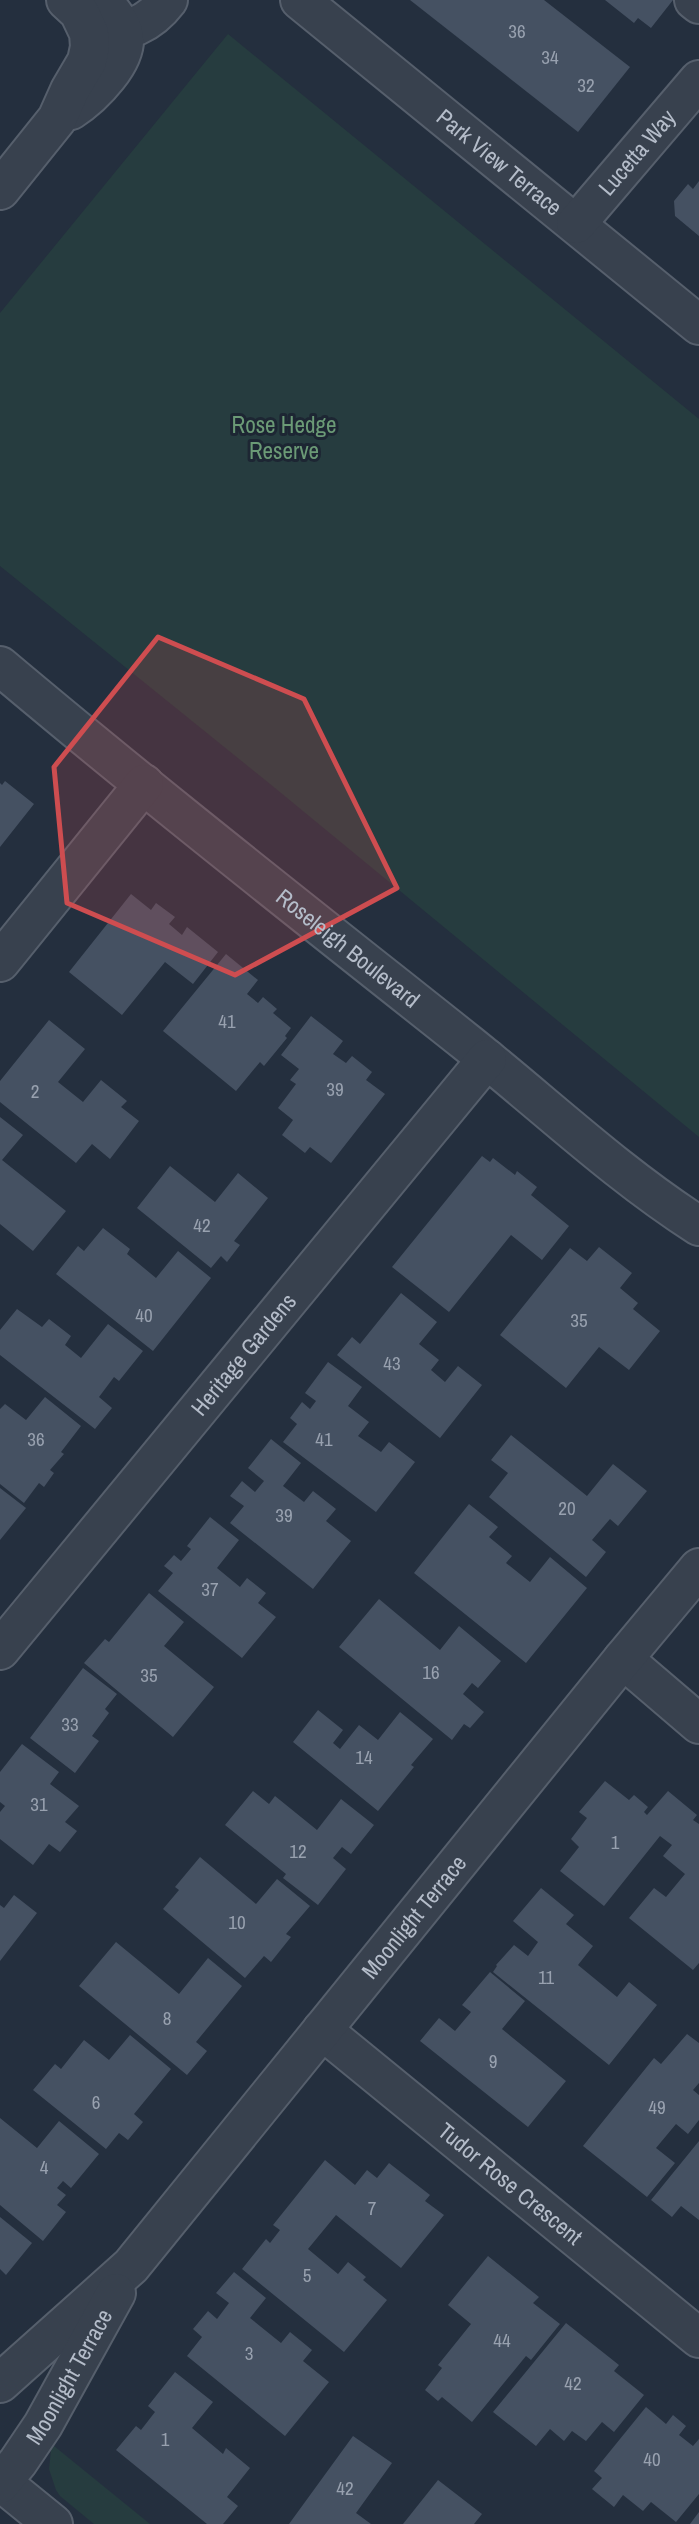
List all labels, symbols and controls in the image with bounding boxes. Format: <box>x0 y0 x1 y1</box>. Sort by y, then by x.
house number: 36 <box>508 18 526 44</box>
house number: 34 <box>541 44 559 70</box>
house number: 32 <box>577 72 595 98</box>
street label: Park View Terrace <box>430 101 569 222</box>
street label: Lucetta Way <box>591 102 683 202</box>
park label: Rose Hedge Reserve <box>232 409 336 466</box>
street label: Roseleigh Boulevard <box>270 881 426 1014</box>
house number: 41 <box>218 1008 236 1034</box>
house number: 39 <box>326 1076 344 1102</box>
house number: 2 <box>31 1078 39 1104</box>
house number: 42 <box>193 1212 211 1238</box>
street label: Heritage Gardens <box>184 1286 303 1422</box>
house number: 40 <box>135 1302 153 1328</box>
house number: 35 <box>570 1307 588 1333</box>
house number: 43 <box>383 1350 401 1376</box>
house number: 36 <box>27 1426 45 1452</box>
house number: 41 <box>315 1426 333 1452</box>
house number: 20 <box>558 1495 576 1521</box>
house number: 39 <box>275 1502 293 1528</box>
house number: 37 <box>201 1576 219 1602</box>
house number: 16 <box>422 1659 440 1685</box>
house number: 35 <box>140 1662 158 1688</box>
house number: 33 <box>61 1711 79 1737</box>
house number: 14 <box>355 1744 373 1770</box>
house number: 31 <box>30 1791 48 1817</box>
house number: 1 <box>611 1829 620 1855</box>
house number: 12 <box>289 1838 307 1864</box>
street label: Moonlight Terrace <box>354 1848 473 1985</box>
house number: 10 <box>228 1909 246 1935</box>
house number: 11 <box>538 1964 554 1990</box>
house number: 8 <box>163 2005 171 2031</box>
house number: 9 <box>489 2048 497 2074</box>
house number: 6 <box>92 2089 100 2115</box>
house number: 49 <box>648 2094 666 2120</box>
street label: Tudor Rose Crescent <box>432 2115 589 2252</box>
house number: 4 <box>40 2154 49 2180</box>
house number: 7 <box>368 2195 377 2221</box>
house number: 5 <box>303 2262 312 2288</box>
street label: Moonlight Terrace <box>18 2303 119 2450</box>
house number: 44 <box>493 2327 511 2353</box>
house number: 3 <box>245 2340 253 2366</box>
house number: 42 <box>564 2370 582 2396</box>
house number: 1 <box>161 2426 170 2452</box>
house number: 40 <box>643 2446 661 2472</box>
house number: 42 <box>336 2475 354 2501</box>

